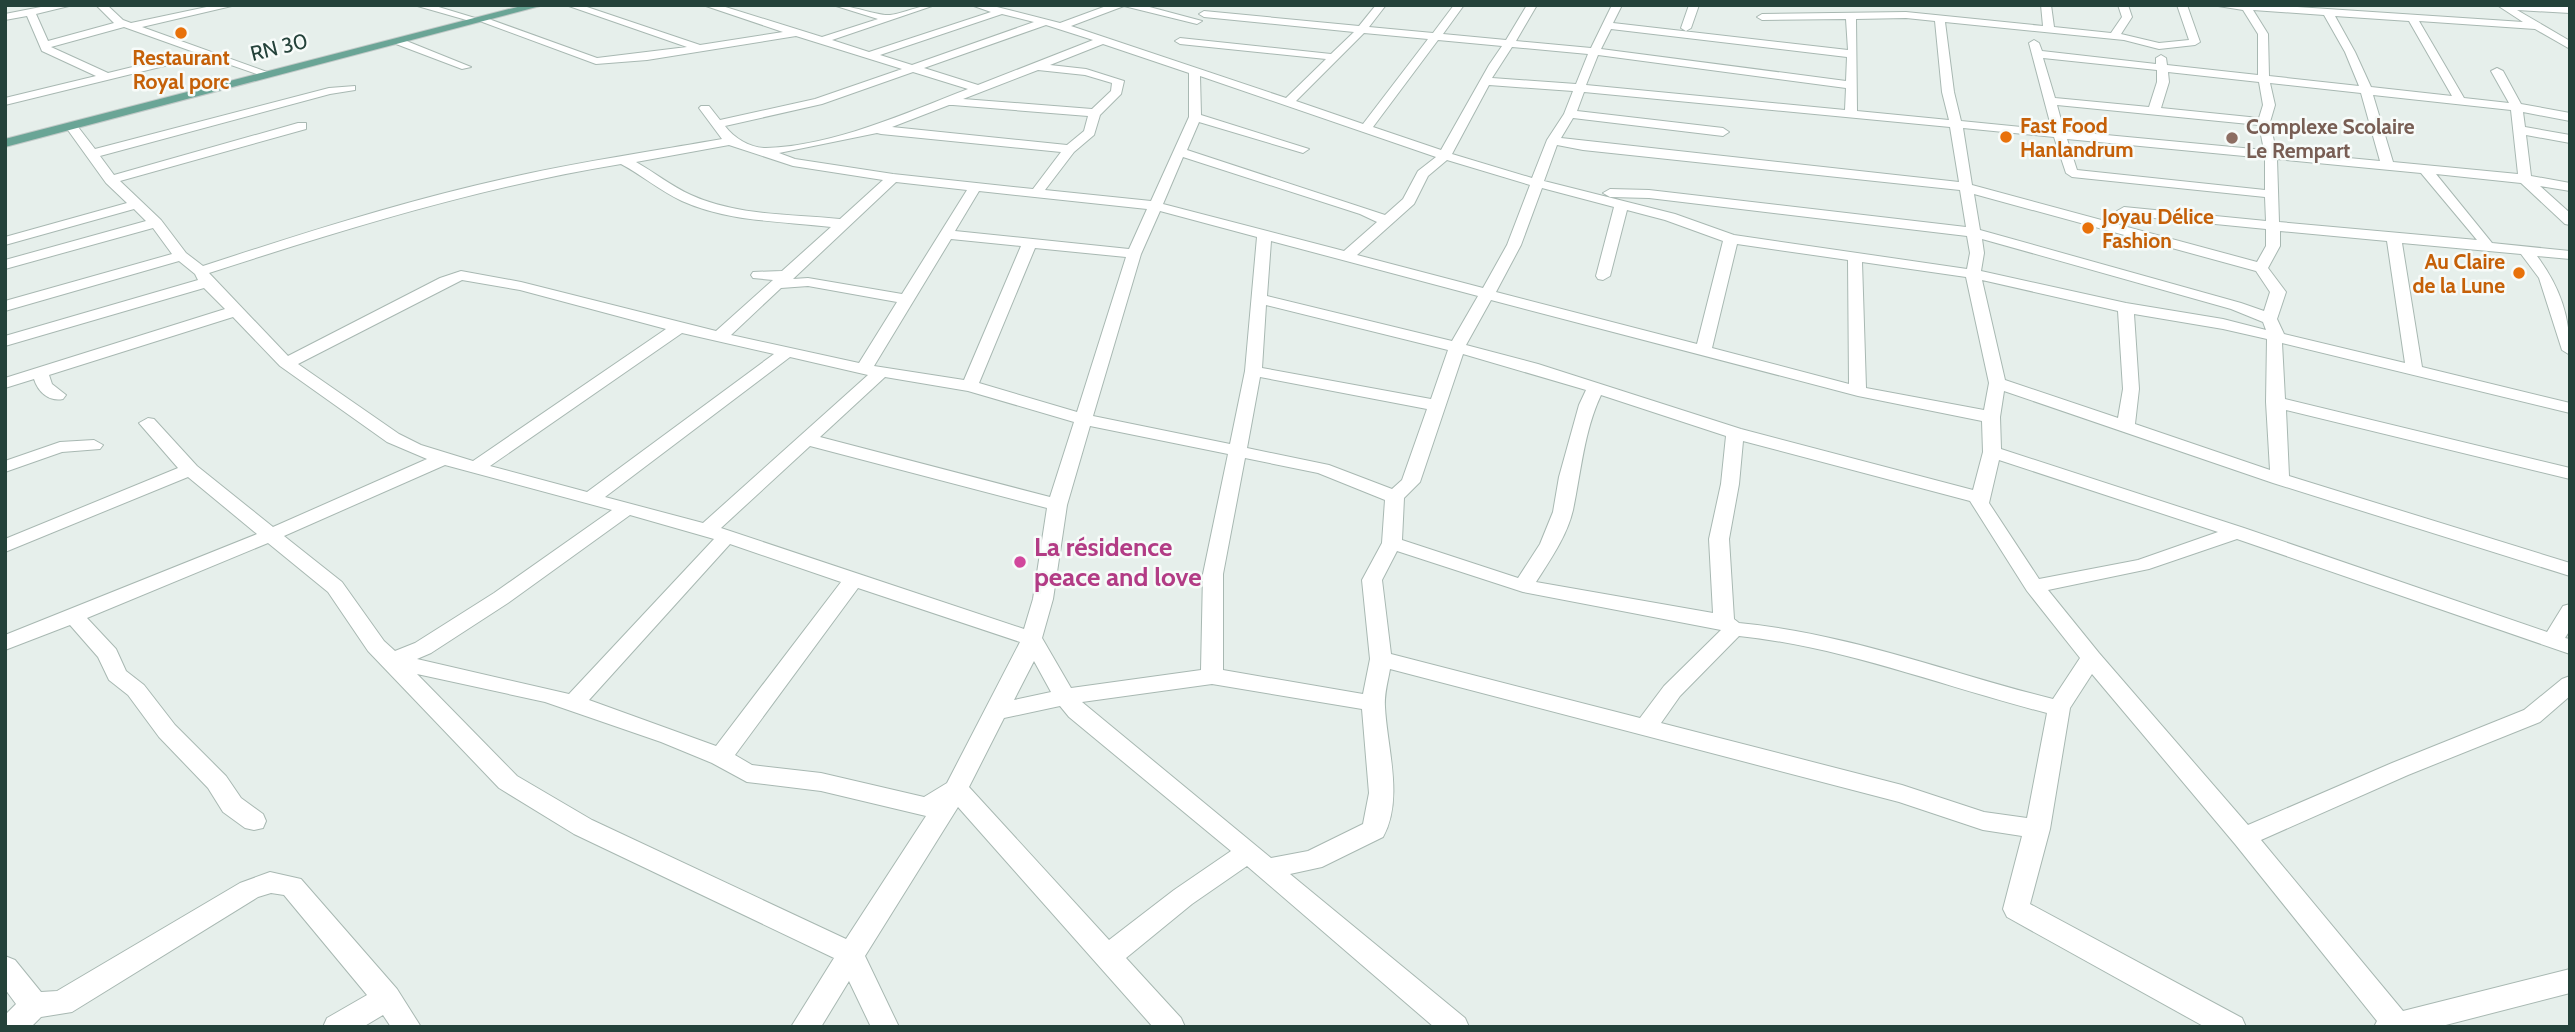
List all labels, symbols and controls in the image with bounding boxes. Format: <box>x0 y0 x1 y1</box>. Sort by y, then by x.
marker: Restaurant Royal porc <box>173 25 189 41</box>
street label: RN 30 <box>248 28 310 66</box>
place label: Restaurant Royal porc <box>132 45 230 94</box>
place label: Fast Food Hanlandrum <box>2020 113 2134 162</box>
place label: Complexe Scolaire Le Rempart <box>2246 114 2415 163</box>
marker: Fast Food Hanlandrum <box>1998 129 2014 145</box>
marker: Complexe Scolaire Le Rempart <box>2224 130 2240 146</box>
place label: Joyau Délice Fashion <box>2101 204 2214 253</box>
marker: Joyau Délice Fashion <box>2080 220 2096 236</box>
place label: Au Claire de la Lune <box>2412 249 2505 298</box>
marker: Au Claire de la Lune <box>2511 265 2527 281</box>
place label: La résidence peace and love <box>1034 531 1202 593</box>
marker: La résidence peace and love <box>1012 554 1028 570</box>

